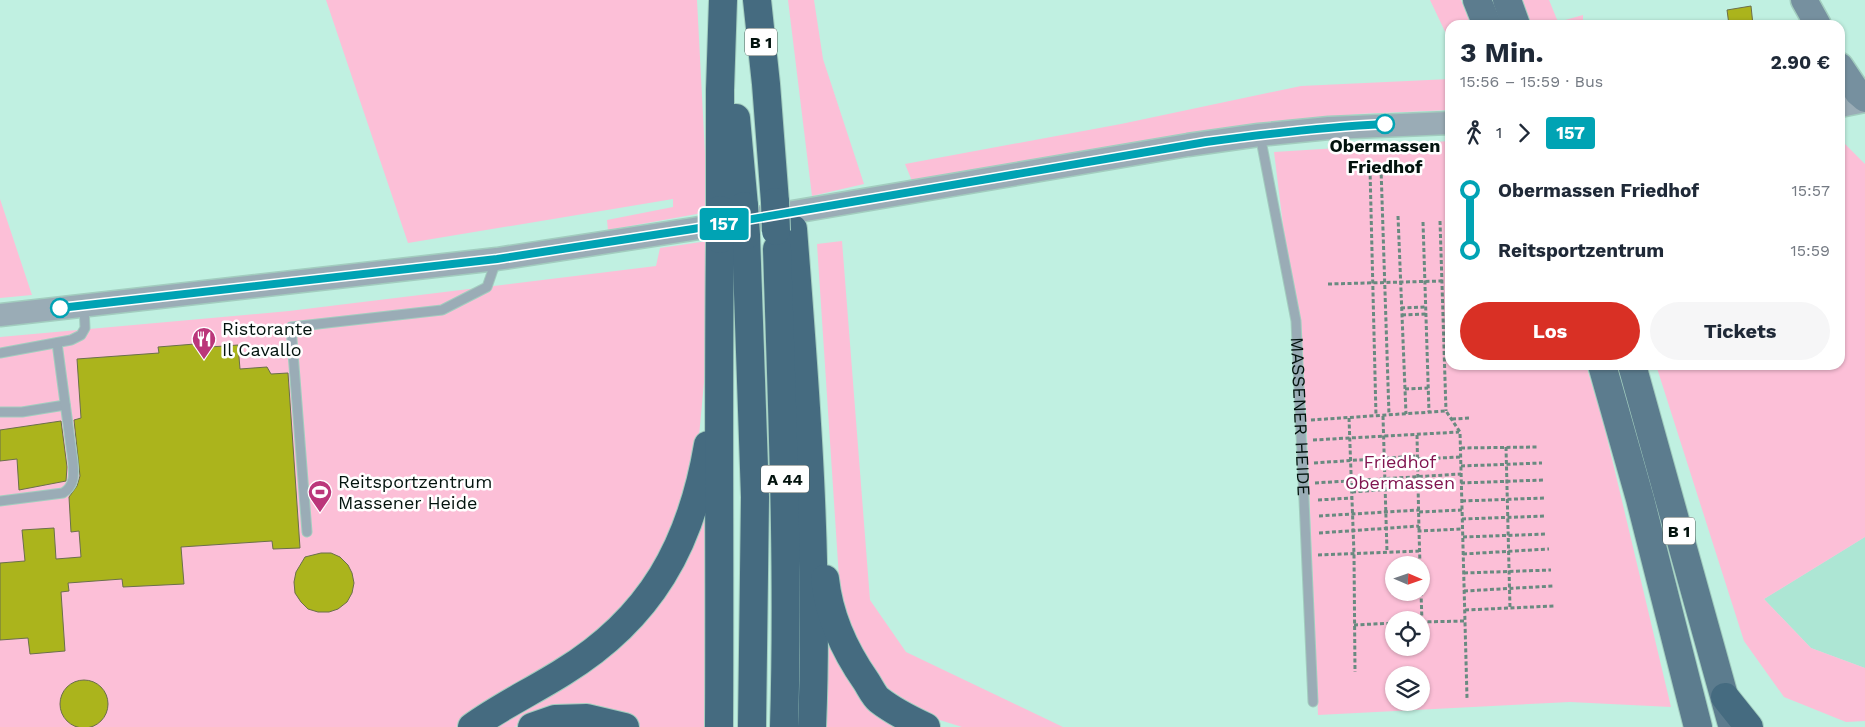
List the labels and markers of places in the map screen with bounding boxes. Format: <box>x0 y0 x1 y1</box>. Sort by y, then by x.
marker: Obermassen Friedhof <box>1375 114 1395 134</box>
place label: Obermassen Friedhof <box>1330 135 1440 177</box>
unlabelled marker <box>50 298 70 318</box>
place label: Ristorante Il Cavallo <box>222 318 313 360</box>
restaurant icon: Ristorante Il Cavallo <box>191 326 217 360</box>
place label: Reitsportzentrum Massener Heide <box>338 471 492 513</box>
sports icon: Reitsportzentrum Massener Heide <box>307 479 333 513</box>

